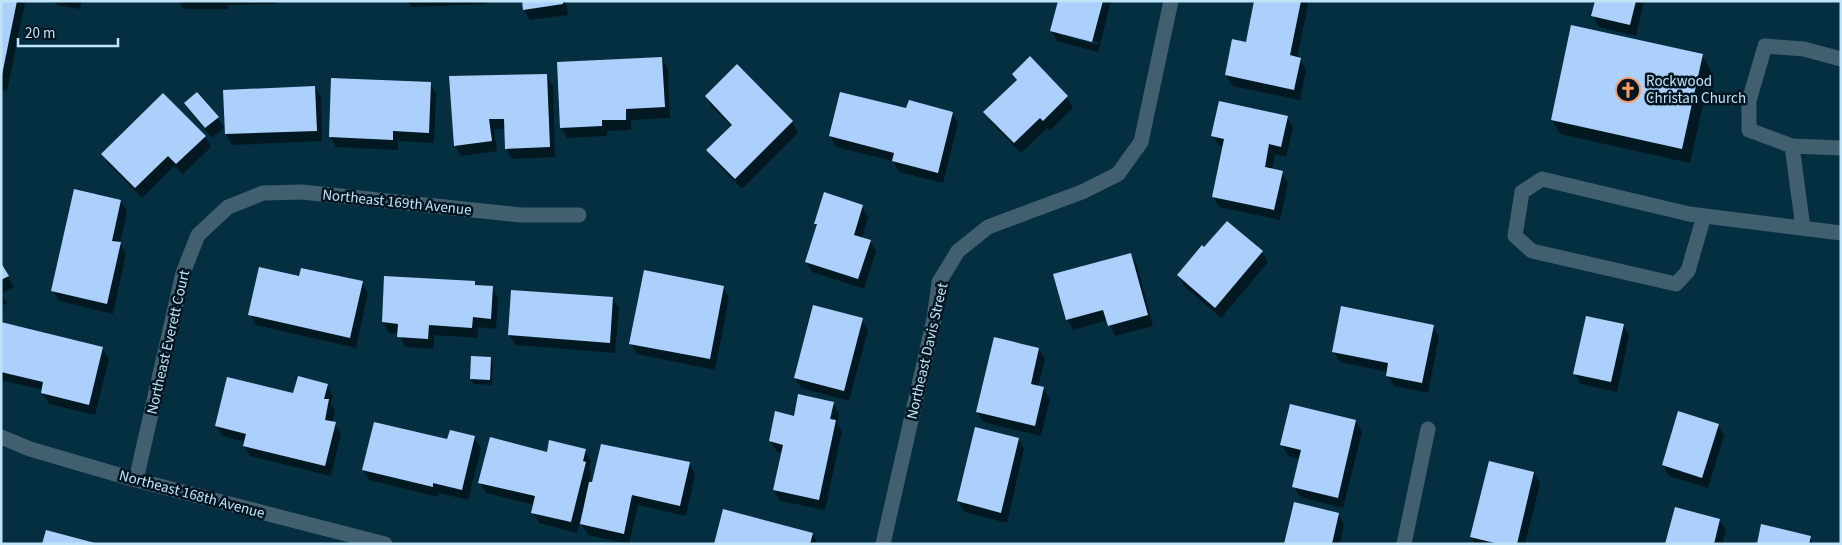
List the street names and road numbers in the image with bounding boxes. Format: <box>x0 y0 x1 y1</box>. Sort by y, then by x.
street label: Northeast 169th Avenue <box>321 184 473 221</box>
street label: Northeast Everett Court <box>142 268 195 416</box>
street label: Northeast Davis Street <box>902 281 953 421</box>
street label: Northeast 168th Avenue <box>117 465 267 524</box>

